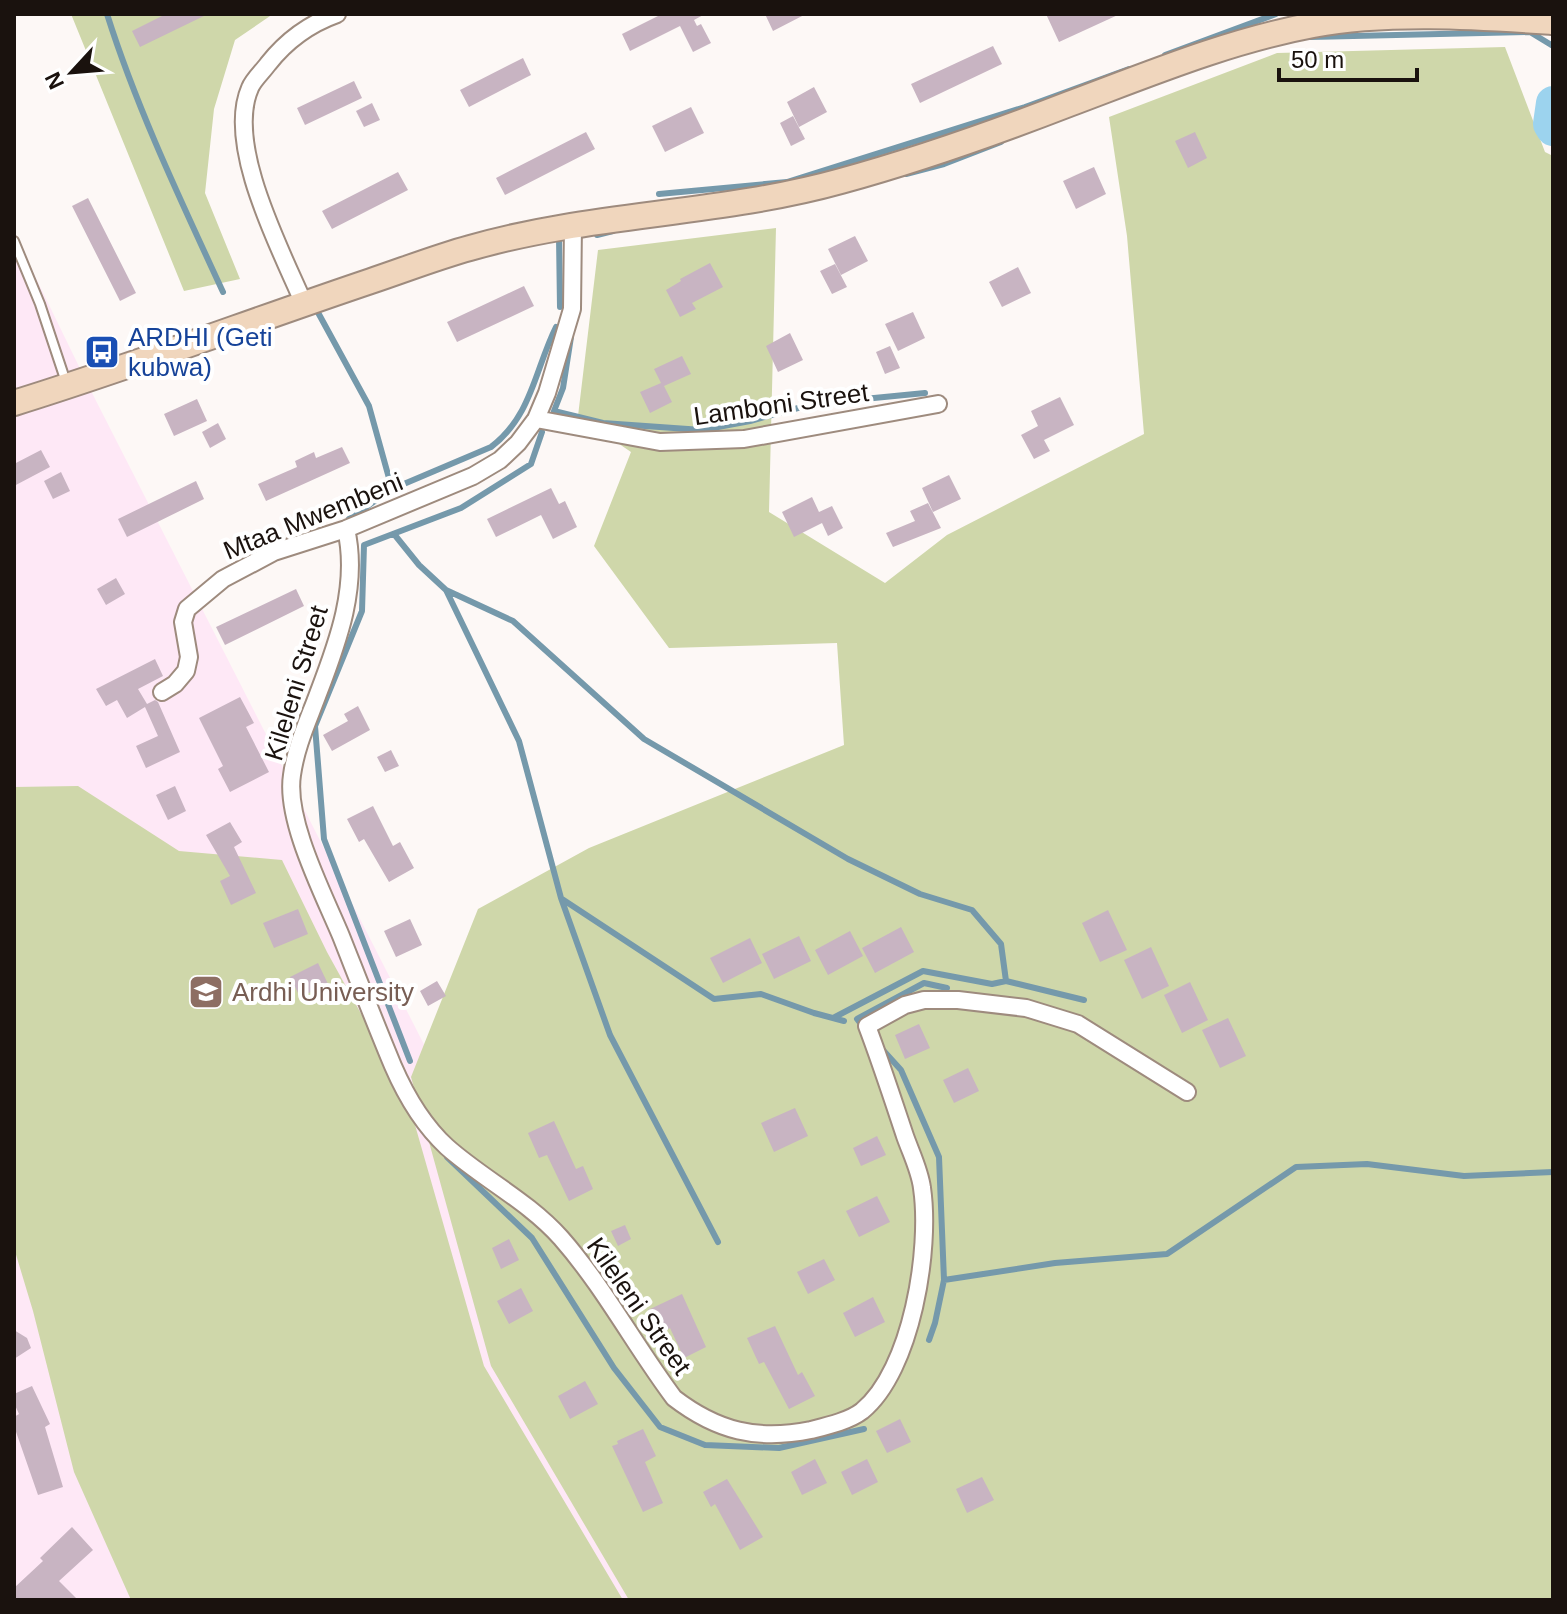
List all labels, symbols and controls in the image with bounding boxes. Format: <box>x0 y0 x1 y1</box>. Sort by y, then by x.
north arrow <box>32 32 112 112</box>
scale bar <box>1279 32 1417 82</box>
text: 50 m <box>1291 46 1344 73</box>
text: N <box>40 68 69 93</box>
place label: ARDHI (Geti kubwa) <box>128 322 272 382</box>
bus stop icon: ARDHI (Geti kubwa) <box>83 333 121 371</box>
street label: Lamboni Street <box>692 377 871 431</box>
street label: Mtaa Mwembeni <box>219 466 407 566</box>
street label: Kileleni Street <box>258 601 334 764</box>
school or university icon: Ardhi University <box>187 973 225 1011</box>
place label: Ardhi University <box>232 977 414 1007</box>
street label: Kileleni Street <box>581 1232 698 1381</box>

